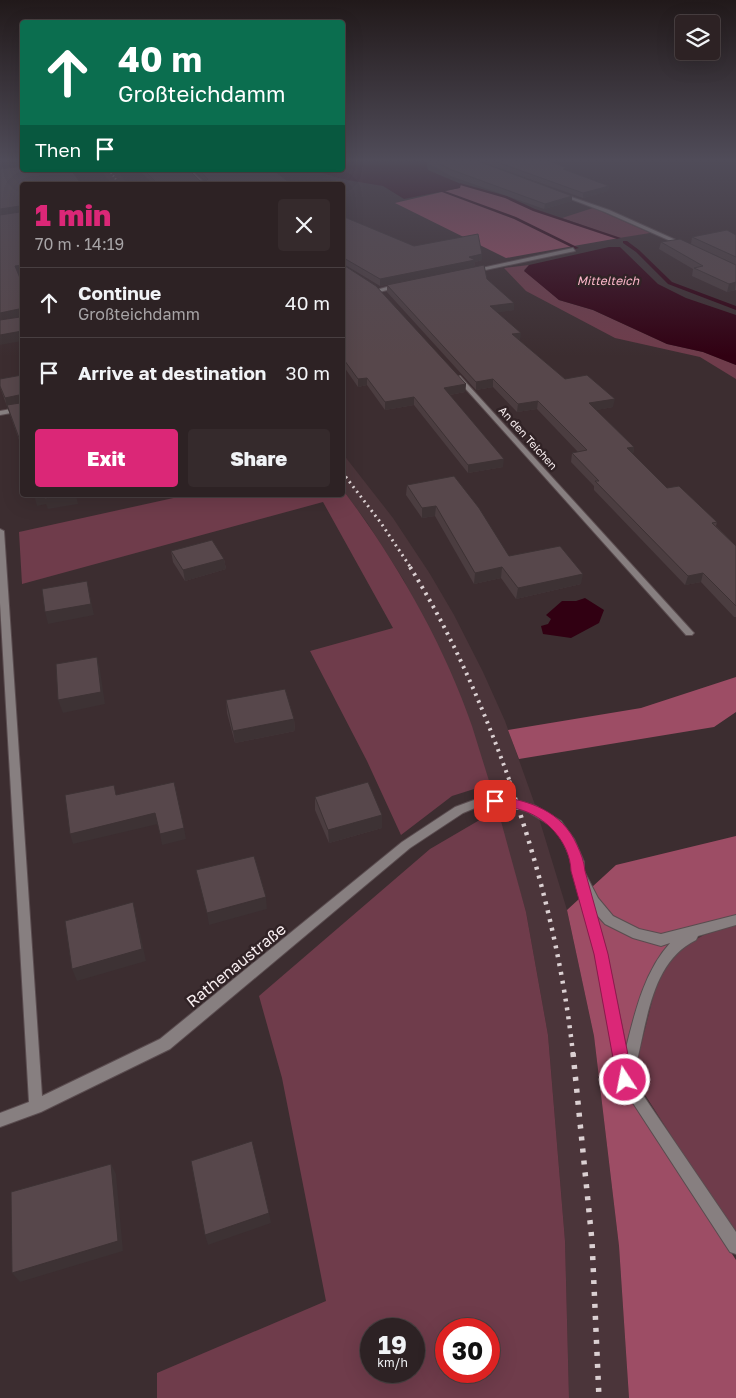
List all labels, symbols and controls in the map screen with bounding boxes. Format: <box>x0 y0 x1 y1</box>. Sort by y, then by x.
map controls <box>675 15 720 60</box>
button: layers <box>675 15 720 60</box>
text: 40 m <box>118 38 202 80</box>
icon: ahead <box>35 40 100 105</box>
text: Großteichdamm <box>118 80 286 107</box>
icon: arrive <box>91 135 119 163</box>
text: Then <box>35 138 81 161</box>
text: 1 min <box>35 197 111 233</box>
button: close <box>278 199 330 251</box>
text: 70 m · 14:19 <box>35 234 124 254</box>
water label: Mittelteich <box>577 273 640 288</box>
text: Continue <box>78 281 161 304</box>
icon: ahead <box>35 289 63 317</box>
text: 40 m <box>285 291 330 314</box>
text: Großteichdamm <box>78 304 200 324</box>
icon: arrive <box>35 359 63 387</box>
text: Arrive at destination <box>78 361 266 384</box>
text: 30 m <box>286 361 330 384</box>
street label: An den Teichen <box>497 403 560 472</box>
button: Exit <box>35 429 178 487</box>
button: Share <box>188 429 330 487</box>
pin <box>474 780 516 822</box>
icon: arrive <box>481 787 509 815</box>
street label: Rathenaustraße <box>182 919 290 1011</box>
position arrow <box>598 1053 650 1105</box>
speed limit sign: 30 <box>435 1318 500 1383</box>
text: 19 <box>378 1329 407 1360</box>
text: km/h <box>377 1355 408 1370</box>

